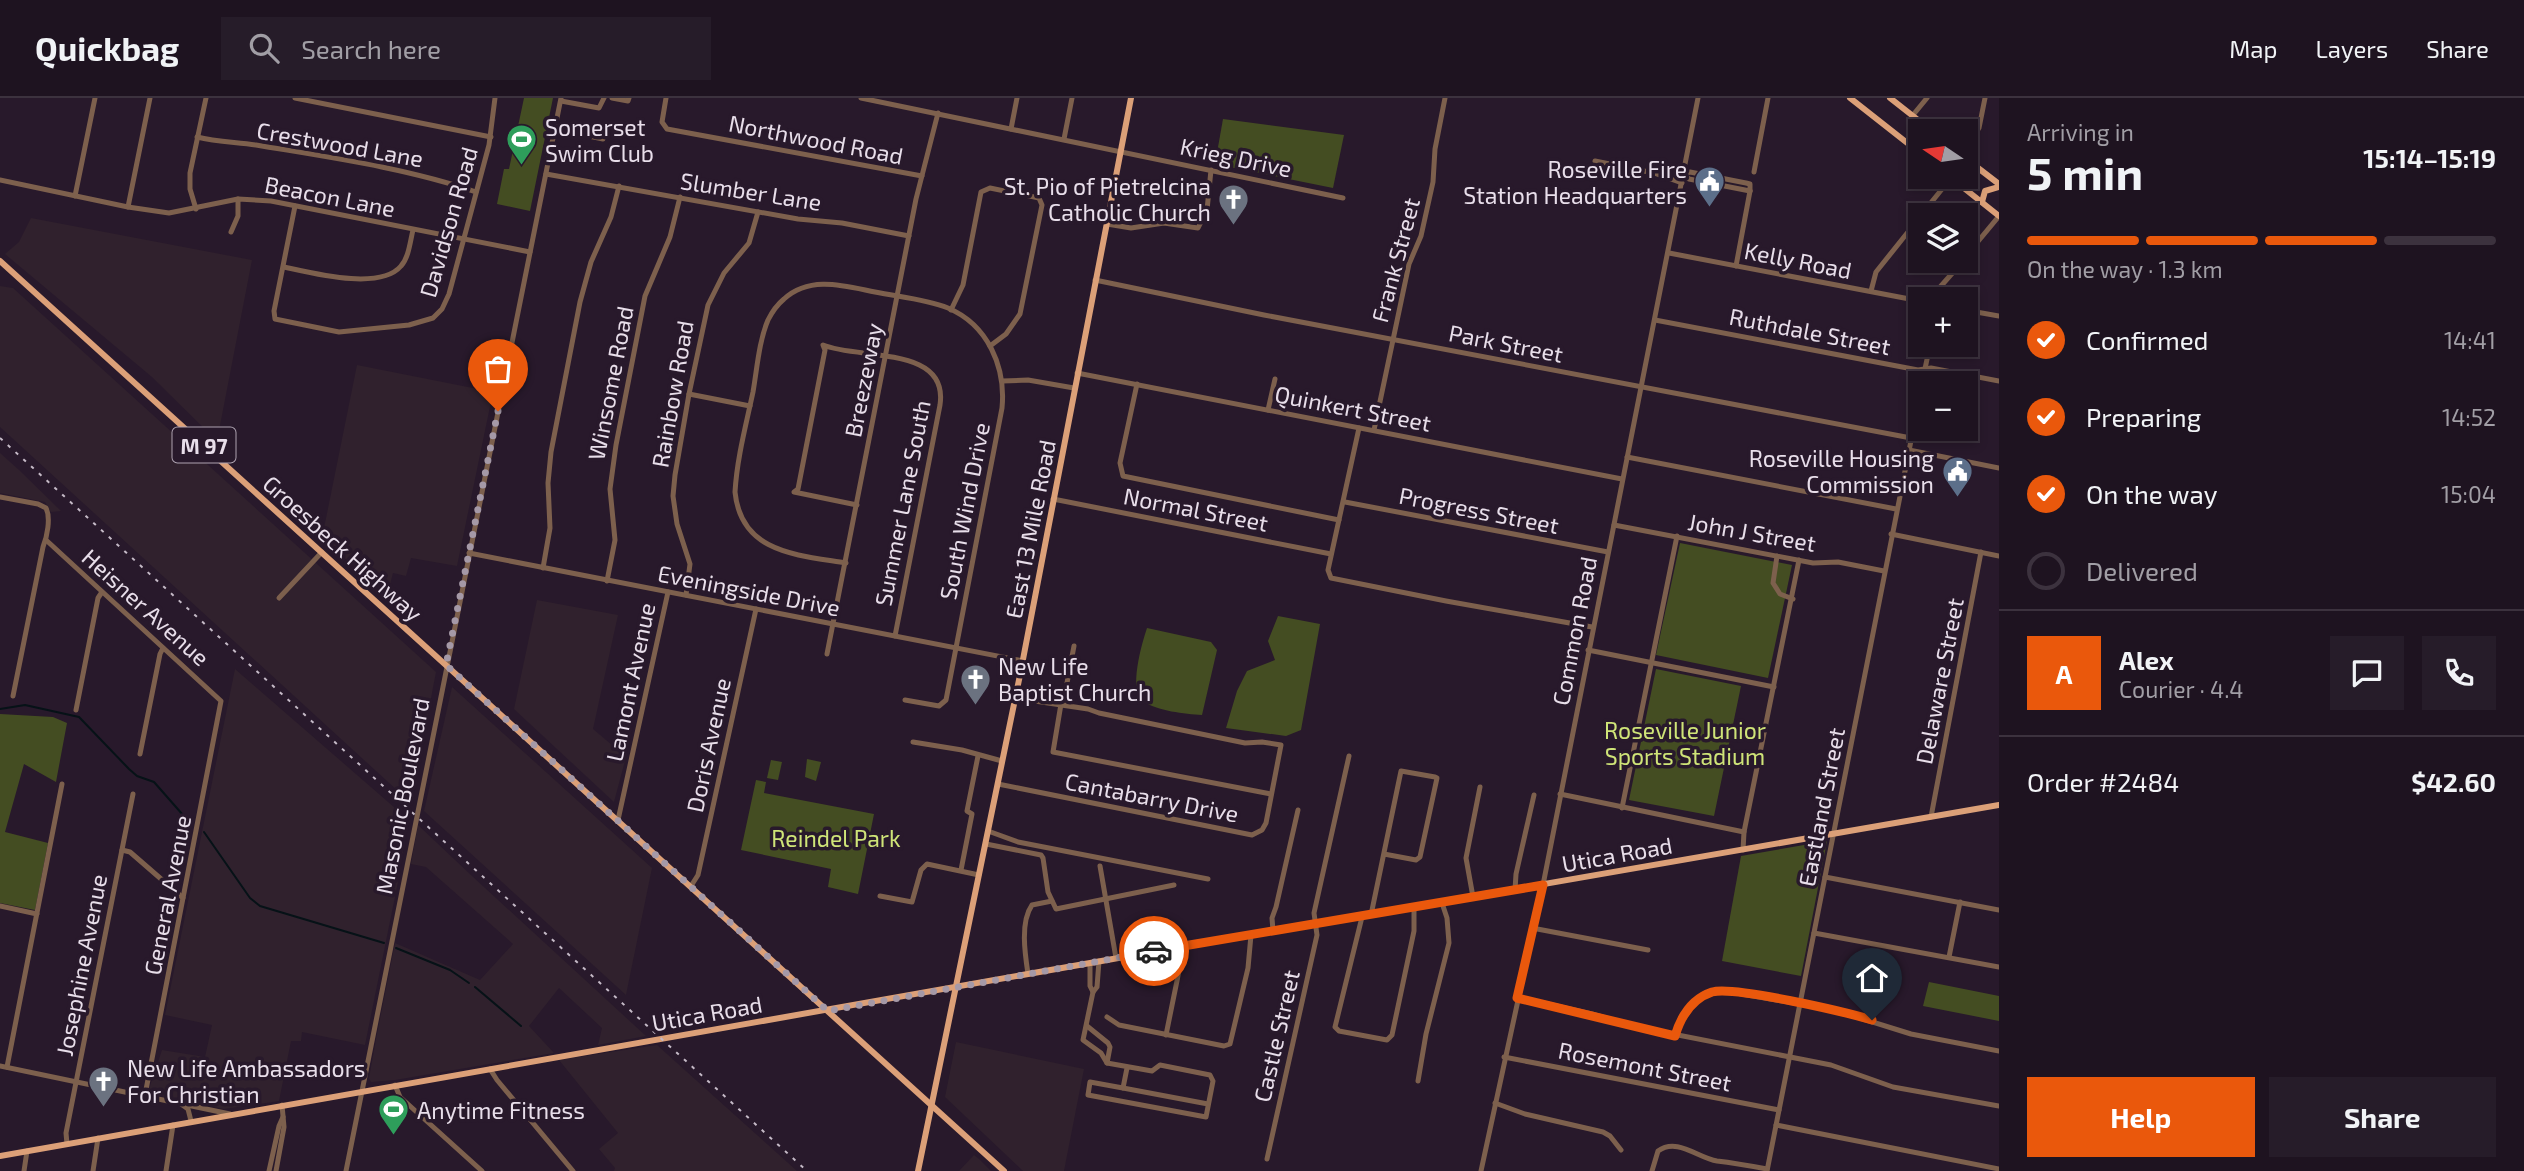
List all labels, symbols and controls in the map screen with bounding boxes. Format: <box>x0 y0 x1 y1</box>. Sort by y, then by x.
search box <box>221 17 711 80</box>
text: Quickbag <box>35 28 179 68</box>
icon: search <box>245 29 283 67</box>
text: Search here <box>301 33 441 64</box>
text: Map <box>2229 34 2277 63</box>
text: Layers <box>2315 34 2388 63</box>
text: Share <box>2426 34 2489 63</box>
street label: Northwood Road <box>726 108 906 170</box>
place label: Somerset Swim Club <box>545 113 654 167</box>
street label: Crestwood Lane <box>255 116 425 172</box>
text: Arriving in <box>2027 118 2134 146</box>
north arrow <box>1908 119 1978 189</box>
map controls <box>1908 119 1978 441</box>
sports icon: Somerset Swim Club <box>505 123 539 167</box>
street label: Krieg Drive <box>1178 132 1294 182</box>
text: 15:14–15:19 <box>2363 142 2496 173</box>
street label: Davidson Road <box>413 144 483 300</box>
text: 5 min <box>2027 144 2143 199</box>
place label: Roseville Fire Station Headquarters <box>1463 155 1687 209</box>
public building icon: Roseville Fire Station Headquarters <box>1693 165 1727 209</box>
street label: Slumber Lane <box>678 166 824 216</box>
street label: Beacon Lane <box>263 170 397 222</box>
place label: St. Pio of Pietrelcina Catholic Church <box>1004 172 1211 226</box>
church icon: St. Pio of Pietrelcina Catholic Church <box>1217 182 1251 226</box>
street label: Frank Street <box>1365 194 1425 325</box>
button: layers <box>1908 203 1978 273</box>
street label: Kelly Road <box>1742 236 1854 284</box>
text: On the way · 1.3 km <box>2027 255 2223 283</box>
button: + <box>1908 287 1978 357</box>
street label: Ruthdale Street <box>1727 302 1893 360</box>
street label: Winsome Road <box>581 304 639 462</box>
street label: Rainbow Road <box>645 318 699 470</box>
street label: Park Street <box>1446 318 1566 368</box>
street label: Breezeway <box>838 321 888 439</box>
icon: check <box>2027 321 2065 359</box>
text: Confirmed <box>2086 324 2209 355</box>
text: 14:41 <box>2444 326 2496 354</box>
pin <box>468 339 528 411</box>
icon: bag <box>479 350 517 388</box>
button: − <box>1908 371 1978 441</box>
street label: Quinkert Street <box>1273 379 1434 437</box>
street label: Summer Lane South <box>868 398 936 608</box>
icon: check <box>2027 398 2065 436</box>
text: Preparing <box>2086 401 2201 432</box>
text: 14:52 <box>2442 403 2496 431</box>
street label: South Wind Drive <box>933 420 995 602</box>
road number: M 97 <box>172 428 235 462</box>
street label: East 13 Mile Road <box>999 437 1061 621</box>
place label: Roseville Housing Commission <box>1749 444 1934 498</box>
public building icon: Roseville Housing Commission <box>1940 454 1974 498</box>
street label: Groesbeck Highway <box>258 469 428 627</box>
icon: check <box>2027 475 2065 513</box>
text: On the way <box>2086 478 2217 509</box>
text: 15:04 <box>2441 480 2496 508</box>
street label: Normal Street <box>1121 481 1271 537</box>
street label: Progress Street <box>1397 481 1561 539</box>
street label: John J Street <box>1686 507 1818 557</box>
street label: Heisner Avenue <box>77 543 215 671</box>
street label: Common Road <box>1546 554 1602 708</box>
text: Delivered <box>2086 555 2198 586</box>
street label: Eveningside Drive <box>655 559 843 621</box>
street label: Delaware Street <box>1909 595 1969 767</box>
street label: Lamont Avenue <box>600 600 660 764</box>
button: chat <box>2330 636 2404 710</box>
button: phone <box>2422 636 2496 710</box>
text: Alex <box>2119 644 2174 675</box>
place label: New Life Baptist Church <box>998 652 1151 706</box>
text: A <box>2056 658 2072 689</box>
church icon: New Life Baptist Church <box>958 662 992 706</box>
street label: Doris Avenue <box>680 675 736 815</box>
text: Courier · 4.4 <box>2119 675 2243 703</box>
street label: Masonic Boulevard <box>369 695 435 897</box>
park label: Roseville Junior Sports Stadium <box>1604 716 1766 770</box>
street label: Eastland Street <box>1792 725 1850 889</box>
street label: Cantabarry Drive <box>1063 766 1241 828</box>
text: Order #2484 <box>2027 766 2179 797</box>
text: $42.60 <box>2411 766 2496 797</box>
street label: General Avenue <box>138 813 196 977</box>
park label: Reindel Park <box>771 824 901 852</box>
street label: Utica Road <box>1560 831 1674 877</box>
street label: Josephine Avenue <box>50 872 112 1058</box>
courier <box>1119 916 1189 986</box>
icon: car <box>1135 932 1173 970</box>
pin <box>1842 948 1902 1020</box>
icon: home <box>1853 959 1891 997</box>
street label: Castle Street <box>1247 967 1305 1105</box>
street label: Utica Road <box>650 990 764 1036</box>
street label: Rosemont Street <box>1556 1036 1734 1097</box>
place label: New Life Ambassadors For Christian <box>127 1054 366 1108</box>
church icon: New Life Ambassadors For Christian <box>87 1064 121 1108</box>
button: Help <box>2027 1077 2255 1157</box>
button: Share <box>2269 1077 2496 1157</box>
sports icon: Anytime Fitness <box>377 1093 411 1137</box>
place label: Anytime Fitness <box>417 1096 585 1124</box>

